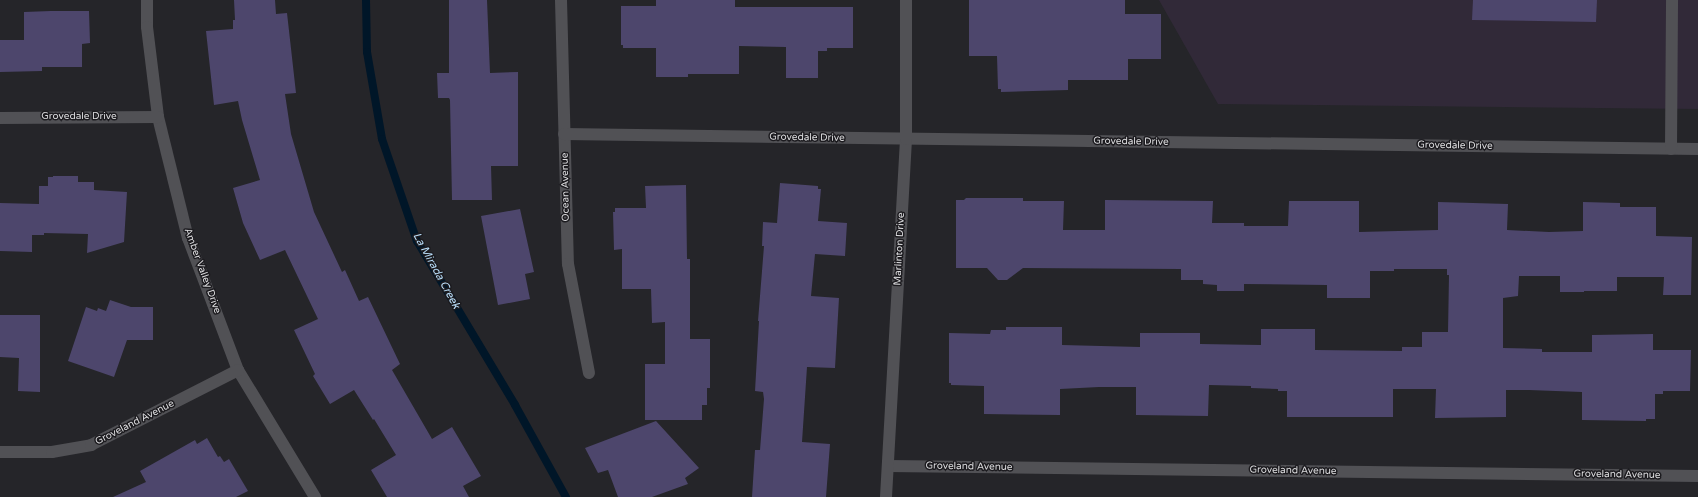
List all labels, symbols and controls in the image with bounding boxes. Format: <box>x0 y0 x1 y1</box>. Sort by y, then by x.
street label: Grovedale Drive <box>41 111 117 123</box>
street label: Grovedale Drive <box>769 131 845 145</box>
street label: Grovedale Drive <box>1093 135 1169 149</box>
street label: Grovedale Drive <box>1417 139 1493 153</box>
street label: Ocean Avenue <box>559 152 573 222</box>
street label: Marlinton Drive <box>892 212 908 286</box>
street label: Amber Valley Drive <box>181 227 223 315</box>
water label: La Mirada Creek <box>410 231 462 311</box>
street label: Groveland Avenue <box>93 398 177 448</box>
street label: Groveland Avenue <box>925 460 1013 474</box>
street label: Groveland Avenue <box>1249 464 1337 478</box>
street label: Groveland Avenue <box>1573 468 1661 482</box>

